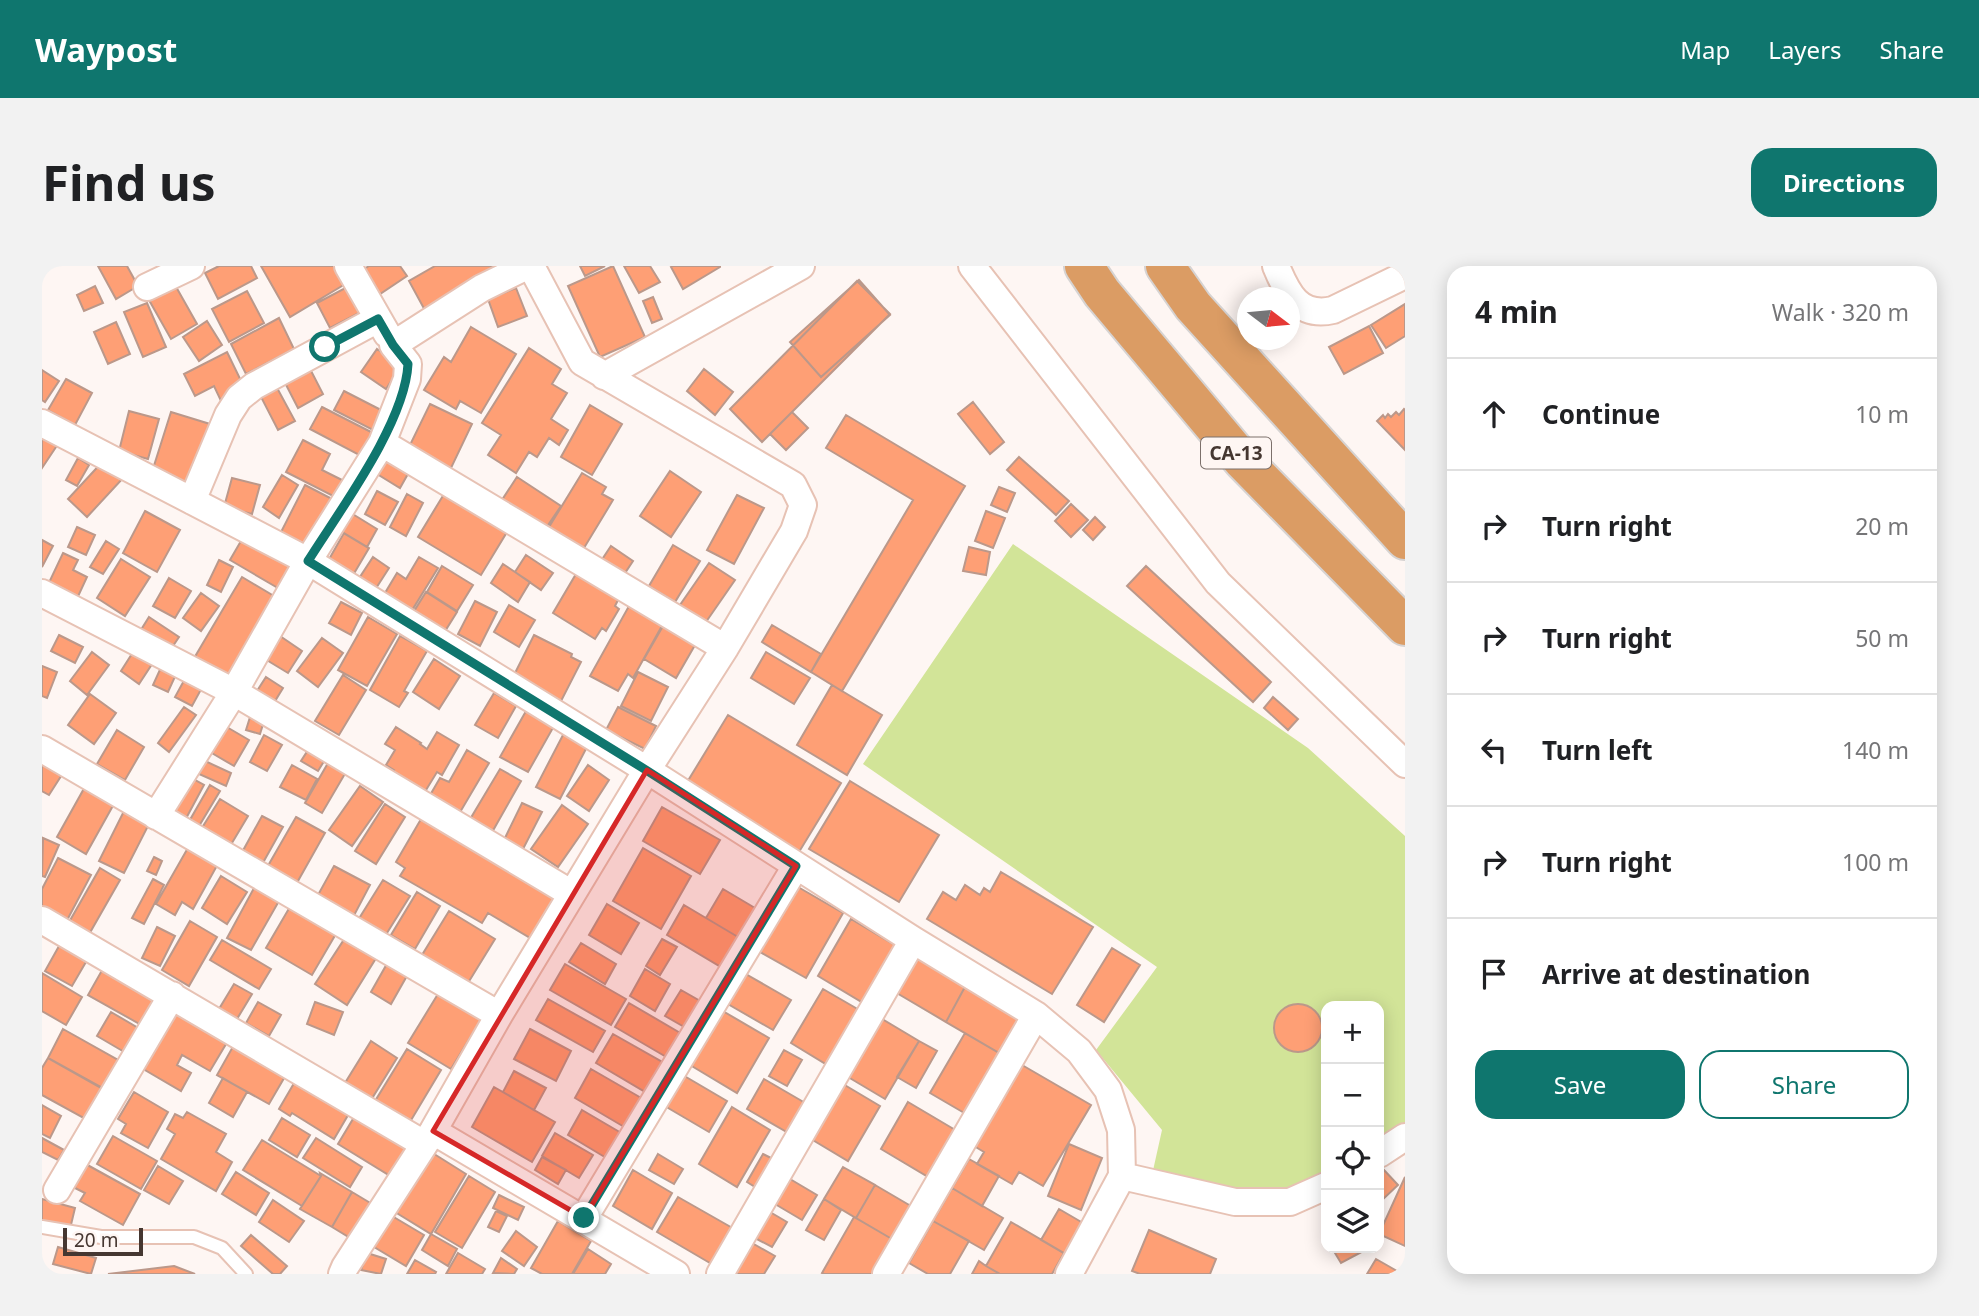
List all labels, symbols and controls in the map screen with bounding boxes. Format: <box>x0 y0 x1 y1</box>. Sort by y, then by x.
text: Waypost <box>35 27 177 72</box>
text: Map <box>1680 33 1730 66</box>
text: Layers <box>1768 33 1842 66</box>
text: Share <box>1880 33 1944 66</box>
button: Directions <box>1751 148 1937 217</box>
text: Find us <box>42 149 216 215</box>
north arrow <box>1237 287 1300 350</box>
text: 4 min <box>1475 291 1558 332</box>
text: Walk · 320 m <box>1772 296 1909 328</box>
route start <box>309 331 340 362</box>
icon: ahead <box>1475 395 1513 433</box>
text: Continue <box>1542 396 1660 432</box>
text: 10 m <box>1855 398 1909 430</box>
road number: CA-13 <box>1201 438 1271 468</box>
icon: right <box>1475 507 1513 545</box>
text: Turn right <box>1542 508 1672 544</box>
text: 20 m <box>1855 510 1909 542</box>
icon: right <box>1475 619 1513 657</box>
text: Turn right <box>1542 620 1672 656</box>
text: 50 m <box>1855 622 1909 654</box>
icon: left <box>1475 731 1513 769</box>
text: Turn left <box>1542 732 1653 768</box>
text: 140 m <box>1842 734 1909 766</box>
icon: right <box>1475 843 1513 881</box>
text: Turn right <box>1542 844 1672 880</box>
text: 100 m <box>1842 846 1909 878</box>
icon: arrive <box>1475 955 1513 993</box>
text: Arrive at destination <box>1542 956 1811 992</box>
map controls <box>1321 1001 1384 1253</box>
button: + <box>1321 1001 1384 1064</box>
button: Save <box>1475 1050 1685 1119</box>
button: Share <box>1699 1050 1909 1119</box>
button: − <box>1321 1064 1384 1127</box>
button: locate <box>1321 1127 1384 1190</box>
button: layers <box>1321 1190 1384 1253</box>
route end <box>568 1202 599 1233</box>
scale bar <box>63 1225 144 1257</box>
text: 20 m <box>74 1227 118 1253</box>

